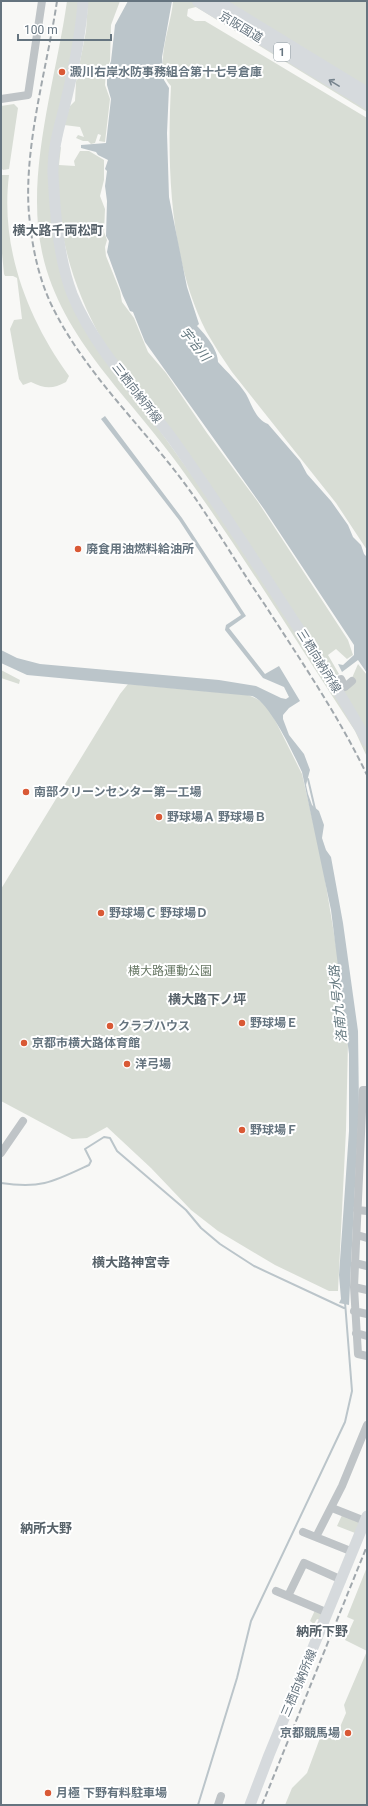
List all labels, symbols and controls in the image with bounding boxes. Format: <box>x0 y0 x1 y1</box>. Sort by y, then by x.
street label: 京阪国道 <box>217 9 265 45</box>
scale bar <box>18 16 111 42</box>
text: 100 m <box>24 23 58 37</box>
road number: 1 <box>274 43 290 61</box>
place label: 澱川右岸水防事務組合第十七号倉庫 <box>70 65 262 79</box>
marker: 澱川右岸水防事務組合第十七号倉庫 <box>57 67 67 77</box>
one-way arrow <box>329 79 340 87</box>
district label: 横大路千両松町 <box>12 223 104 238</box>
water label: 宇治川 <box>177 324 214 365</box>
street label: 三栖向納所線 <box>109 360 165 426</box>
place label: 廃食用油燃料給油所 <box>86 542 194 556</box>
marker: 廃食用油燃料給油所 <box>73 544 83 554</box>
street label: 三栖向納所線 <box>294 627 344 695</box>
place label: 南部クリーンセンター第一工場 <box>34 785 201 799</box>
marker: 南部クリーンセンター第一工場 <box>21 787 31 797</box>
place label: 野球場Ａ 野球場Ｂ <box>167 810 266 824</box>
marker: 野球場Ａ 野球場Ｂ <box>154 812 164 822</box>
place label: 野球場Ｃ 野球場Ｄ <box>109 906 208 920</box>
marker: 野球場Ｃ 野球場Ｄ <box>96 908 106 918</box>
water label: 洛南九号水路 <box>326 963 350 1044</box>
park label: 横大路運動公園 <box>128 964 212 978</box>
district label: 横大路下ノ坪 <box>168 992 246 1007</box>
place label: 野球場Ｅ <box>250 1016 298 1030</box>
marker: 野球場Ｅ <box>237 1018 247 1028</box>
place label: クラブハウス <box>118 1019 190 1033</box>
marker: クラブハウス <box>105 1021 115 1031</box>
place label: 京都市横大路体育館 <box>32 1036 140 1050</box>
marker: 京都市横大路体育館 <box>19 1038 29 1048</box>
place label: 洋弓場 <box>135 1057 171 1071</box>
marker: 洋弓場 <box>122 1059 132 1069</box>
place label: 野球場Ｆ <box>250 1123 298 1137</box>
marker: 野球場Ｆ <box>237 1125 247 1135</box>
district label: 横大路神宮寺 <box>92 1255 170 1270</box>
district label: 納所大野 <box>20 1521 72 1536</box>
district label: 納所下野 <box>296 1624 348 1639</box>
street label: 三栖向納所線 <box>278 1647 320 1719</box>
place label: 京都競馬場 <box>280 1726 340 1740</box>
marker: 京都競馬場 <box>343 1728 353 1738</box>
place label: 月極 下野有料駐車場 <box>56 1786 167 1800</box>
marker: 月極 下野有料駐車場 <box>43 1788 53 1798</box>

